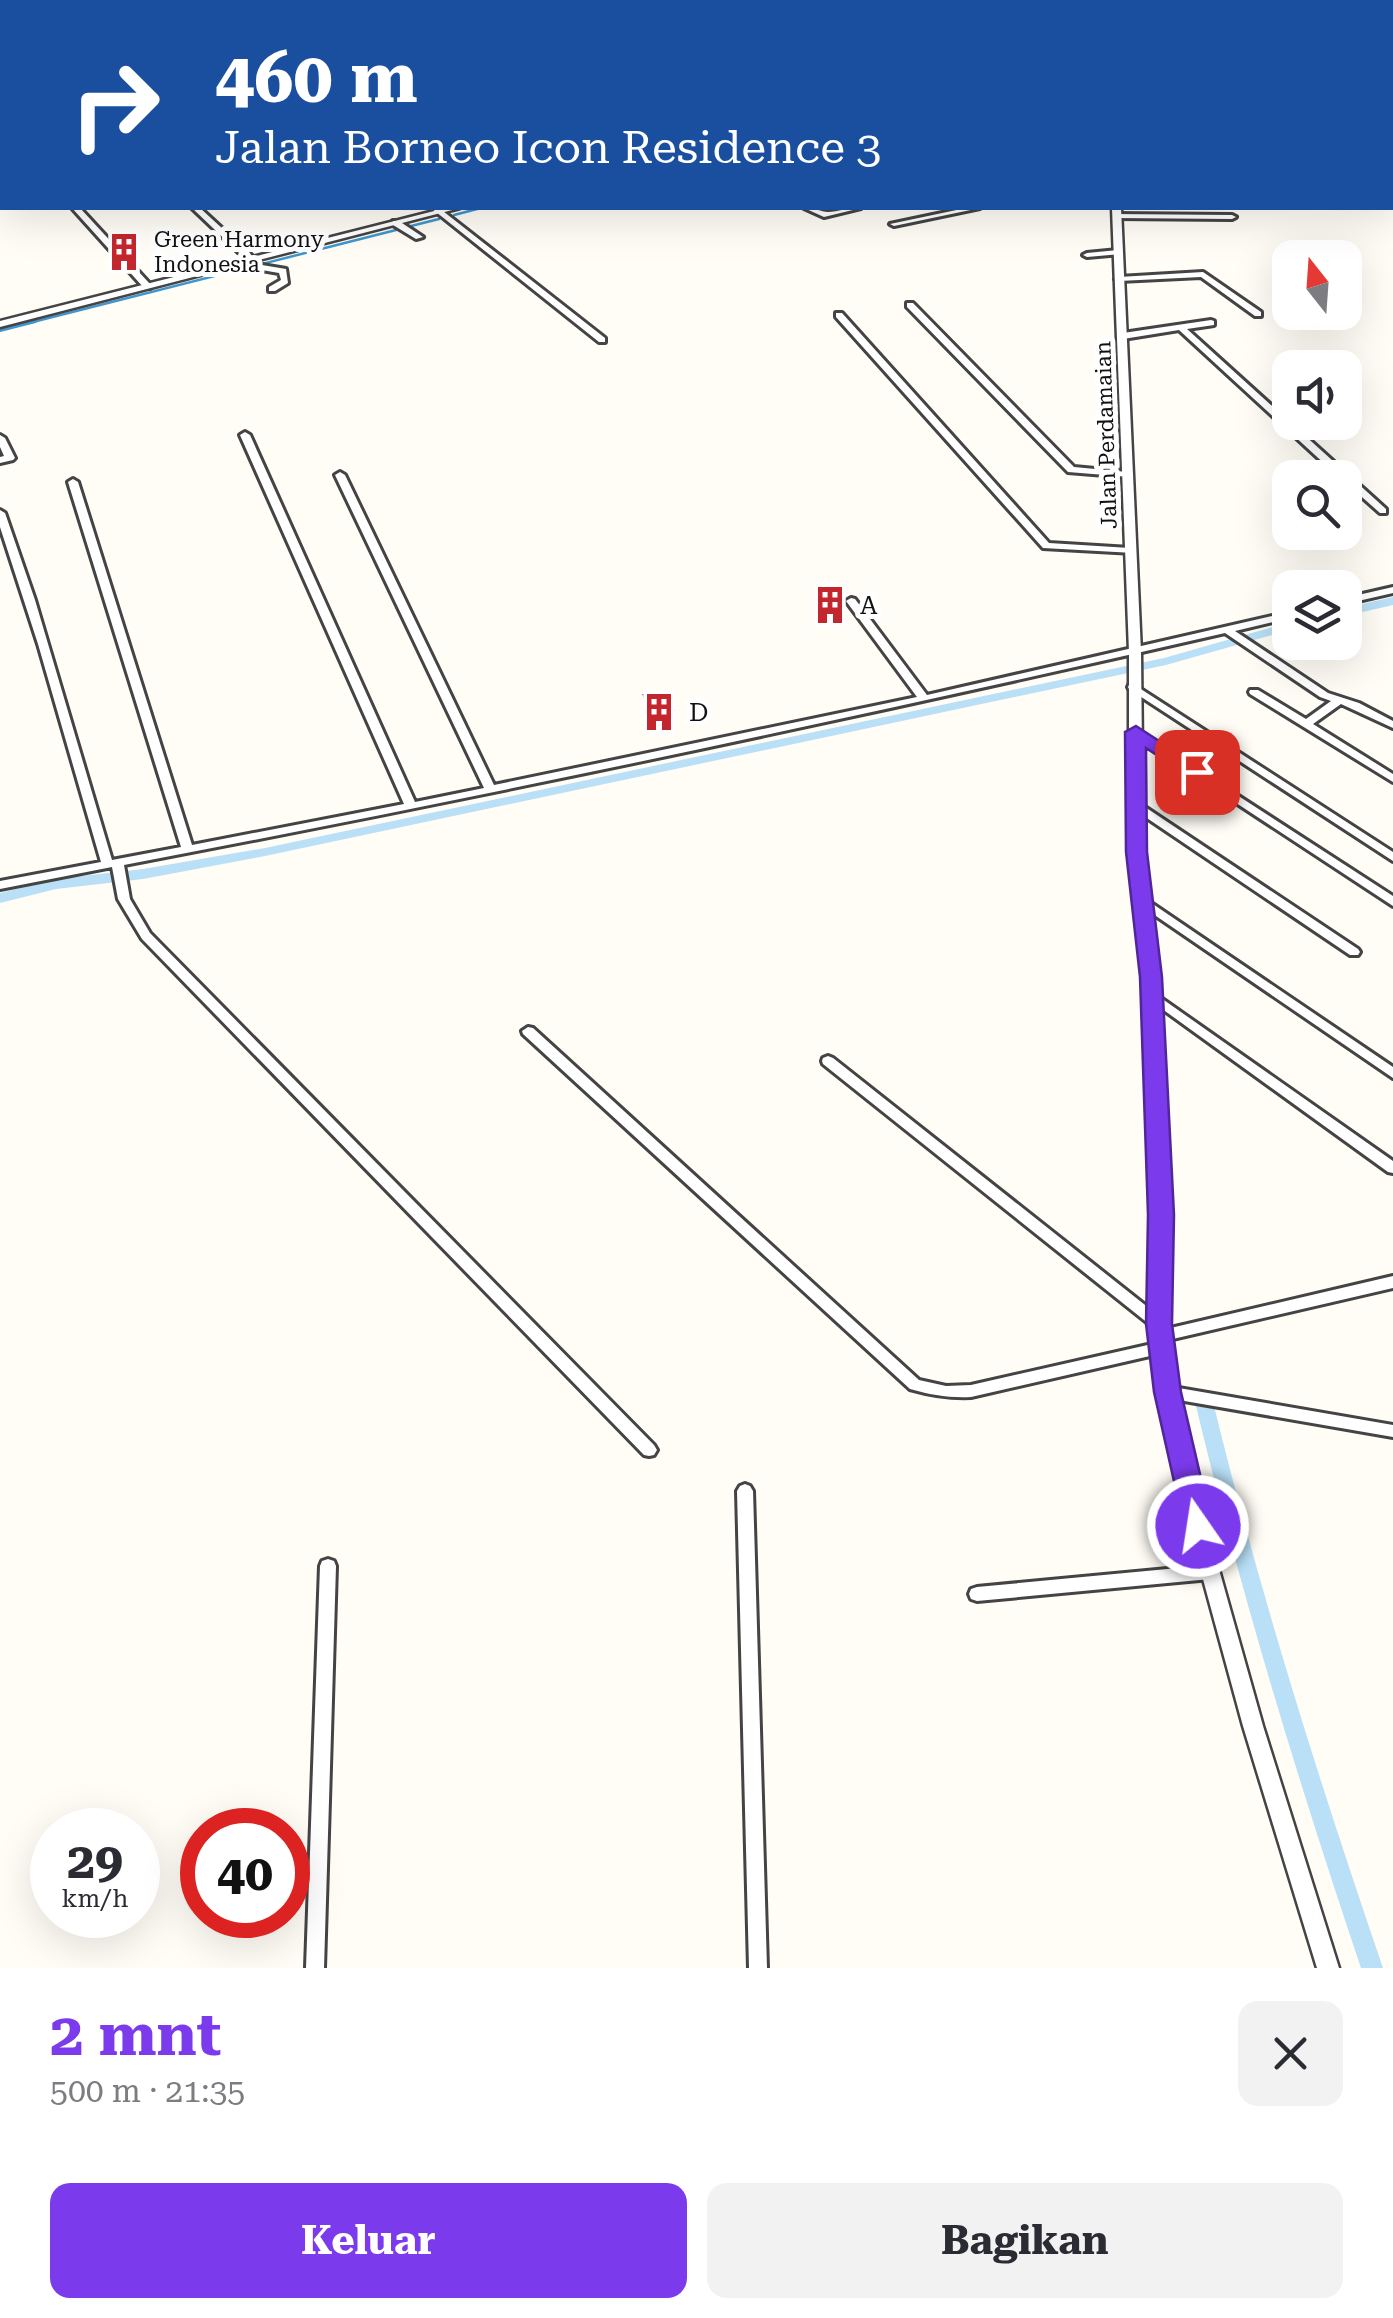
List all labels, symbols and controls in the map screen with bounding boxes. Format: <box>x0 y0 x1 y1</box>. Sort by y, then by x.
text: 460 m <box>215 37 418 119</box>
icon: right <box>50 40 180 170</box>
text: Jalan Borneo Icon Residence 3 <box>215 121 882 174</box>
place label: Green Harmony Indonesia <box>154 227 324 277</box>
building icon: Green Harmony Indonesia <box>103 231 145 273</box>
north arrow <box>1272 240 1362 330</box>
map controls <box>1272 240 1362 660</box>
street label: Jalan Perdamaian <box>1090 341 1122 529</box>
button: sound <box>1272 350 1362 440</box>
button: search <box>1272 460 1362 550</box>
button: layers <box>1272 570 1362 660</box>
building icon: A <box>809 584 851 626</box>
place label: A <box>860 591 878 620</box>
building icon: D <box>638 691 680 733</box>
place label: D <box>689 698 708 727</box>
pin <box>1155 730 1240 815</box>
icon: arrive <box>1170 745 1225 800</box>
position arrow <box>1146 1474 1250 1578</box>
speed limit sign: 40 <box>180 1808 310 1938</box>
text: 29 <box>67 1832 123 1890</box>
text: km/h <box>62 1884 128 1913</box>
text: 2 mnt <box>50 1999 221 2070</box>
button: close <box>1238 2001 1343 2106</box>
text: 500 m · 21:35 <box>50 2072 245 2110</box>
button: Keluar <box>50 2183 687 2298</box>
button: Bagikan <box>707 2183 1343 2298</box>

